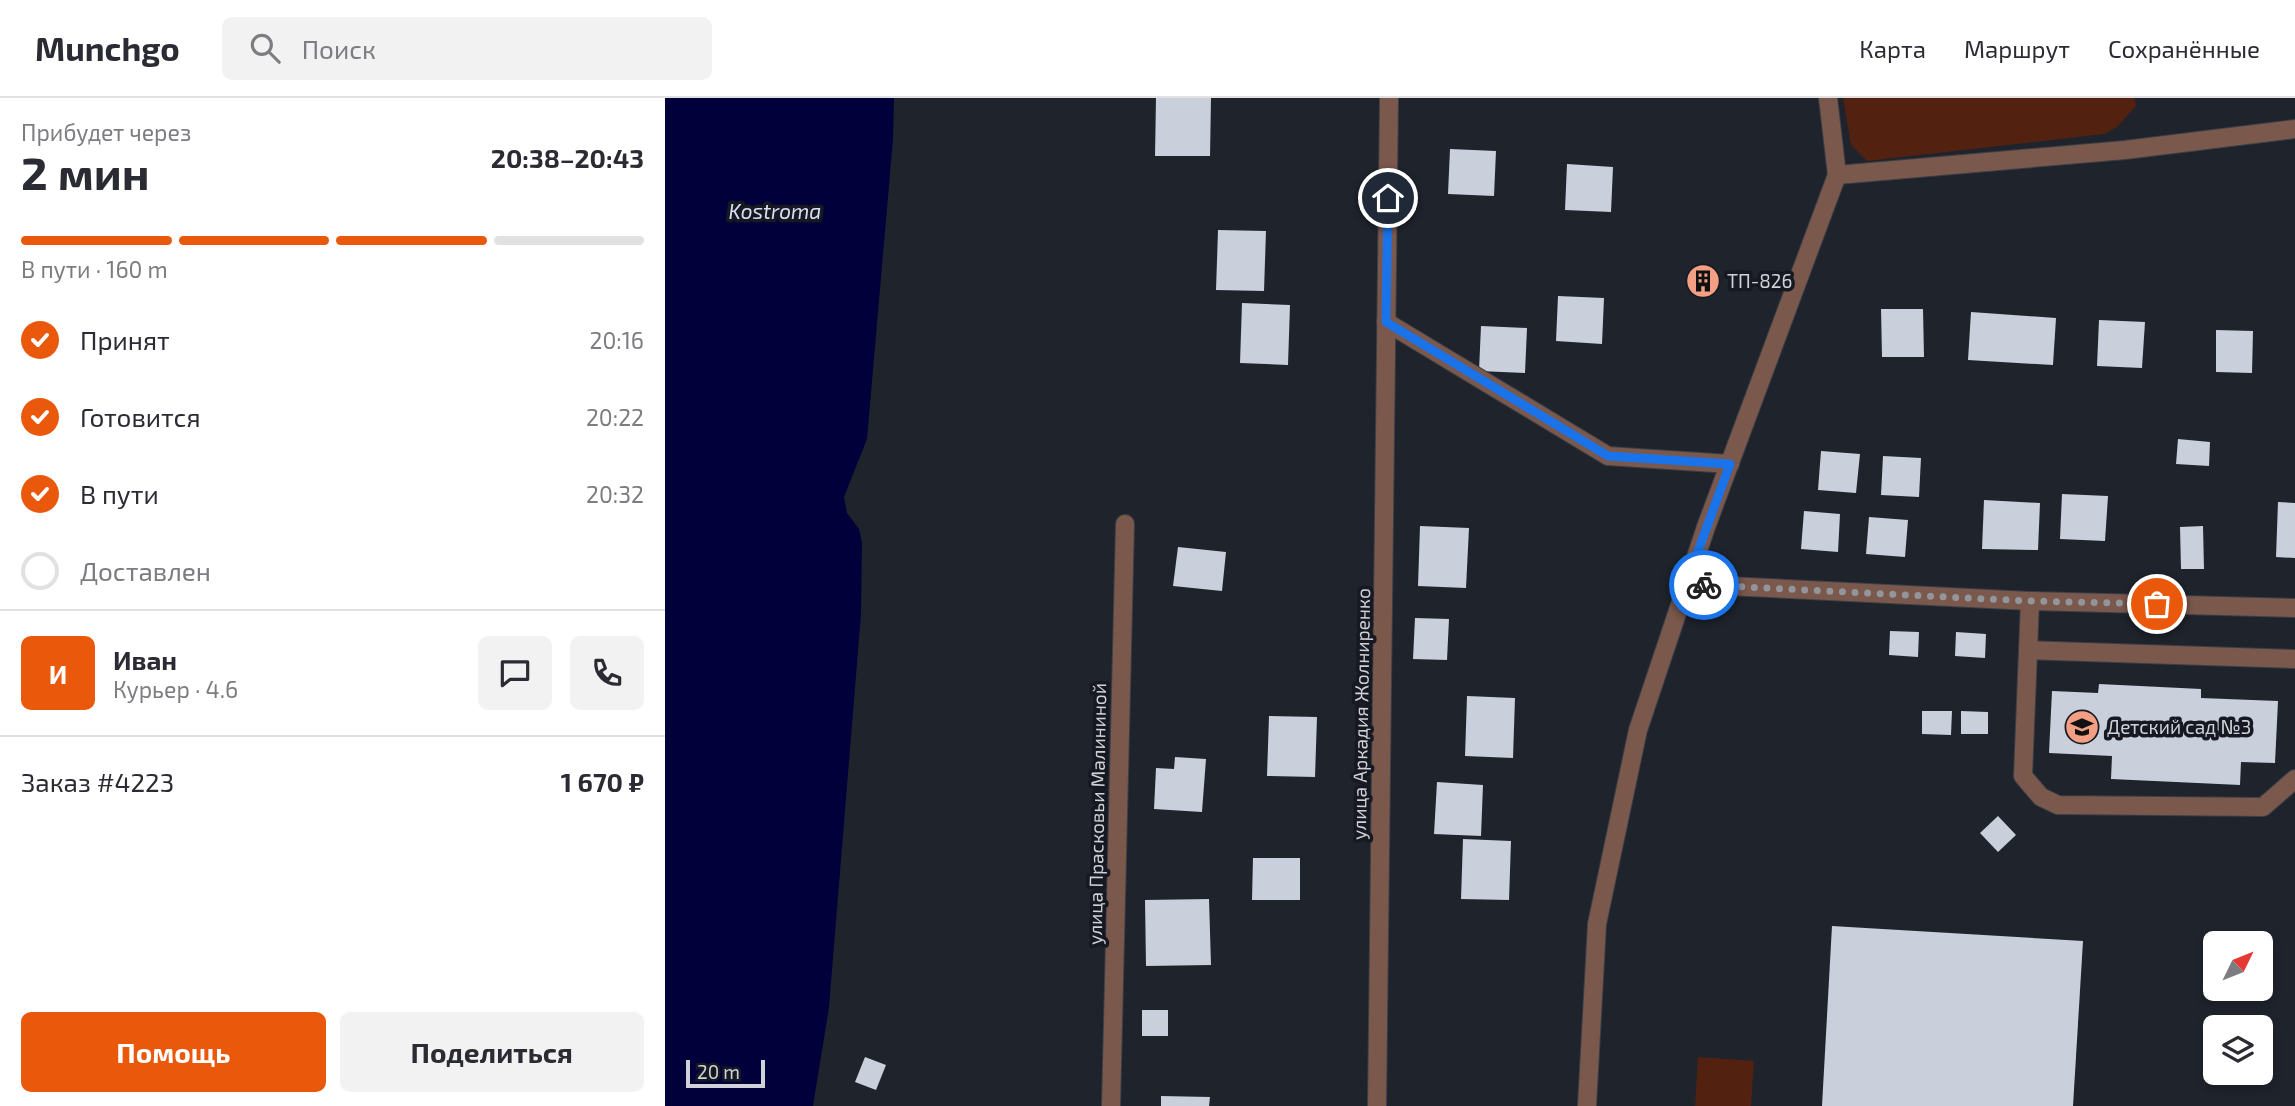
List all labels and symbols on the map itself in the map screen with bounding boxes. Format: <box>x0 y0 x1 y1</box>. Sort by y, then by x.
pin <box>1358 168 1418 228</box>
water label: Kostroma <box>729 198 821 223</box>
building icon: ТП-826 <box>1684 262 1722 300</box>
place label: ТП-826 <box>1727 269 1792 292</box>
courier <box>1669 550 1739 620</box>
pin <box>2127 574 2187 634</box>
street label: улица Аркадия Жолниренко <box>1347 588 1375 840</box>
street label: улица Прасковьи Малининой <box>1083 683 1111 945</box>
school or university icon: Детский сад №3 <box>2063 708 2101 746</box>
place label: Детский сад №3 <box>2107 715 2251 738</box>
north arrow <box>2203 931 2273 1001</box>
scale bar <box>686 1057 765 1089</box>

